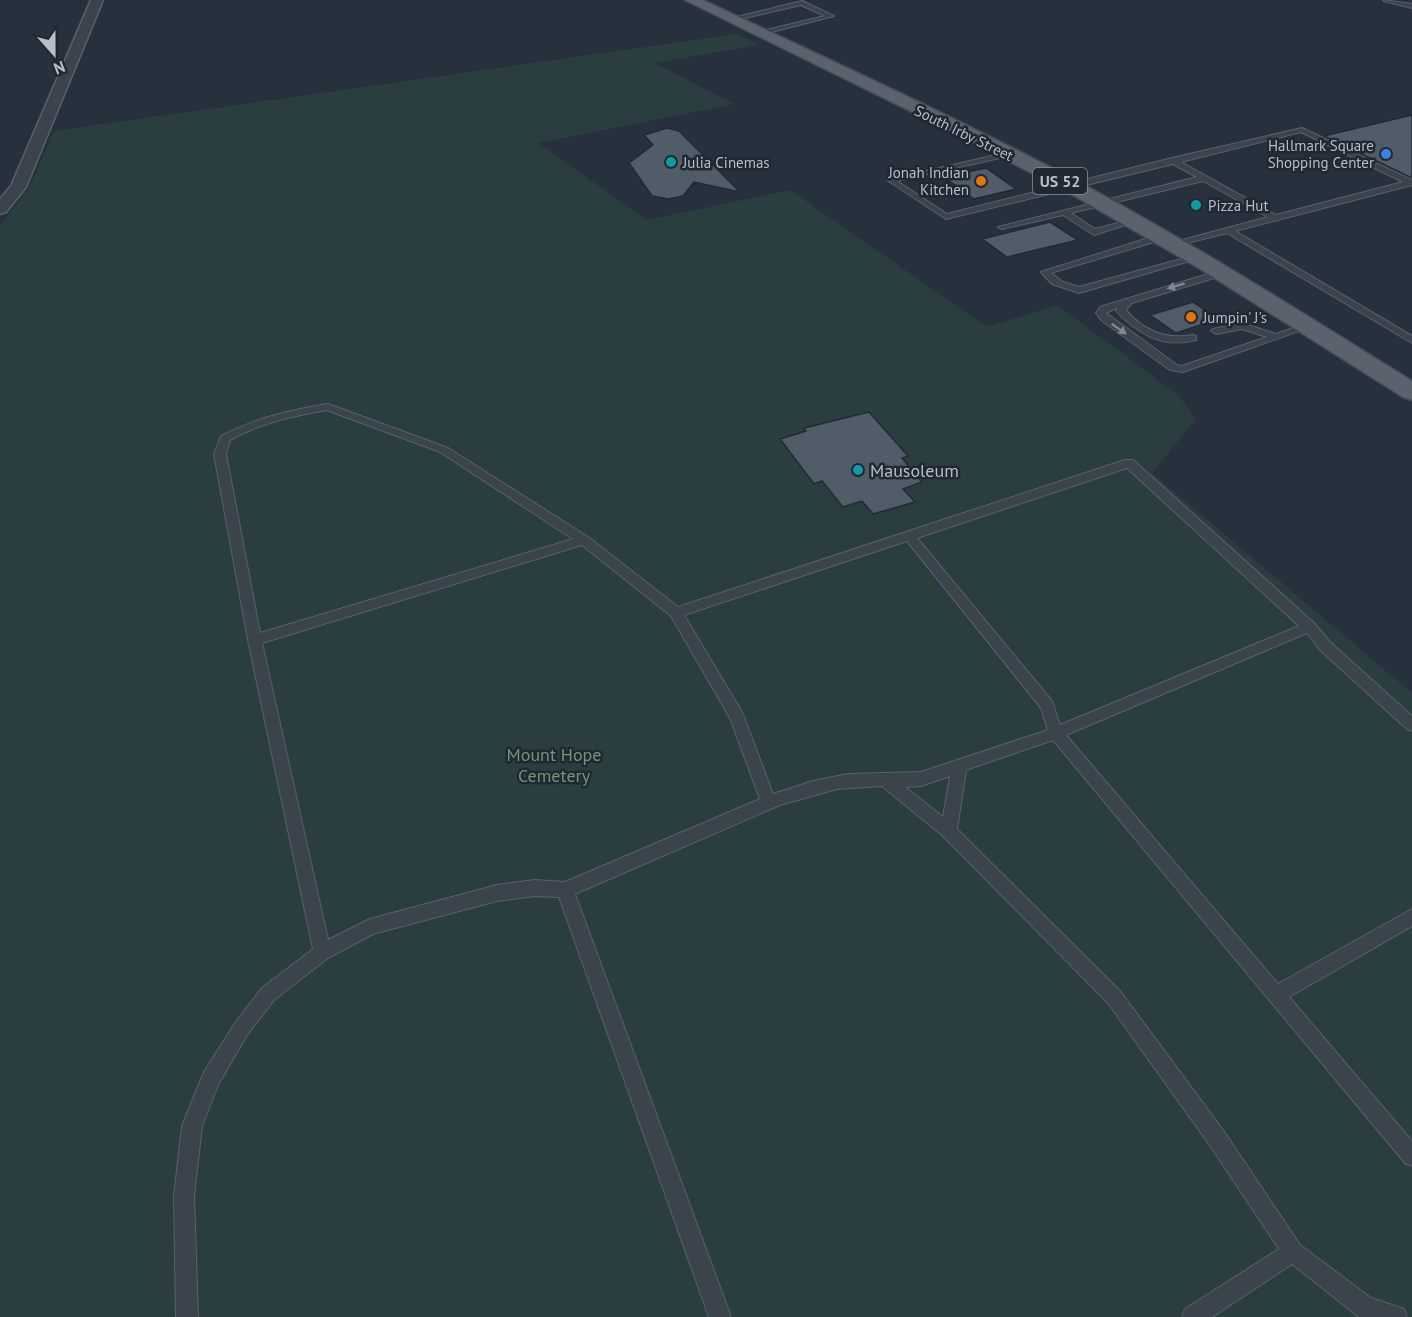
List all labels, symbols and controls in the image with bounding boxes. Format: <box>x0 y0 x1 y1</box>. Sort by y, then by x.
north arrow <box>24 24 84 84</box>
text: N <box>51 57 68 79</box>
street label: South Irby Street <box>912 101 1016 165</box>
place label: Hallmark Square Shopping Center <box>1268 136 1374 172</box>
marker: Hallmark Square Shopping Center <box>1379 147 1393 161</box>
place label: Julia Cinemas <box>682 153 770 172</box>
marker: Julia Cinemas <box>664 155 678 169</box>
place label: Jonah Indian Kitchen <box>887 163 969 199</box>
road number: US 52 <box>1033 168 1087 194</box>
marker: Jonah Indian Kitchen <box>974 174 988 188</box>
place label: Pizza Hut <box>1208 196 1269 215</box>
marker: Pizza Hut <box>1189 198 1203 212</box>
one-way arrow <box>1167 282 1185 291</box>
place label: Jumpin' J's <box>1202 308 1267 327</box>
marker: Jumpin' J's <box>1184 310 1198 324</box>
one-way arrow <box>1111 322 1126 334</box>
place label: Mausoleum <box>870 459 959 482</box>
marker: Mausoleum <box>851 463 865 477</box>
park label: Mount Hope Cemetery <box>507 743 601 787</box>

